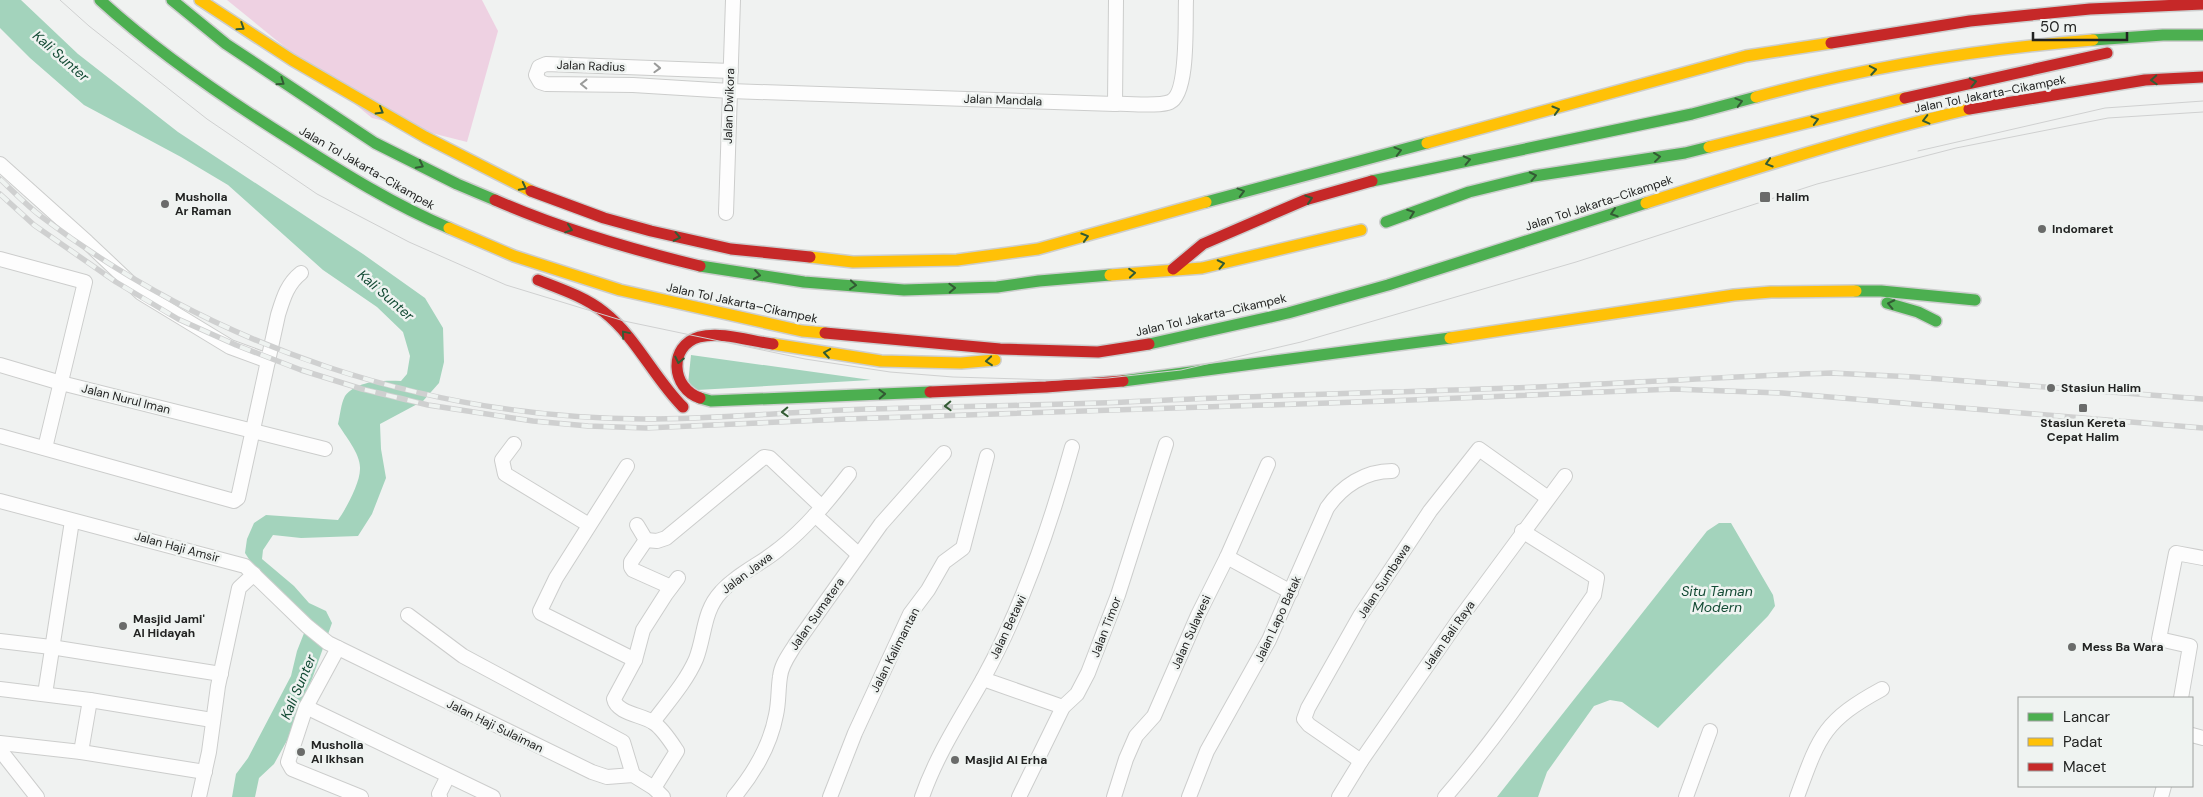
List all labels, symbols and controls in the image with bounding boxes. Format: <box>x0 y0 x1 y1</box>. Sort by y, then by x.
scale bar <box>2033 10 2127 42</box>
text: 50 m <box>2040 17 2077 37</box>
one-way arrow <box>235 21 244 30</box>
water label: Kali Sunter <box>29 27 93 86</box>
street label: Jalan Radius <box>556 57 626 75</box>
one-way arrow <box>654 63 662 73</box>
one-way arrow <box>1868 65 1877 75</box>
street label: Jalan Dwikora <box>720 68 738 144</box>
street label: Jalan Tol Jakarta–Cikampek <box>1913 71 2067 117</box>
one-way arrow <box>2150 74 2158 85</box>
one-way arrow <box>275 76 284 85</box>
one-way arrow <box>1968 77 1977 88</box>
one-way arrow <box>580 79 588 89</box>
street label: Jalan Mandala <box>963 91 1043 109</box>
one-way arrow <box>1735 97 1743 107</box>
one-way arrow <box>374 105 383 115</box>
one-way arrow <box>1551 105 1559 115</box>
one-way arrow <box>1921 114 1930 125</box>
one-way arrow <box>1810 116 1818 126</box>
street label: Jalan Tol Jakarta–Cikampek <box>296 122 438 214</box>
one-way arrow <box>1394 146 1403 157</box>
one-way arrow <box>1653 152 1661 163</box>
one-way arrow <box>1462 156 1471 166</box>
one-way arrow <box>1765 158 1774 168</box>
one-way arrow <box>415 159 424 169</box>
one-way arrow <box>1529 171 1538 182</box>
street label: Jalan Tol Jakarta–Cikampek <box>1523 172 1675 234</box>
one-way arrow <box>518 181 527 191</box>
one-way arrow <box>1237 188 1245 198</box>
place label: Musholla Ar Raman <box>175 189 231 219</box>
place label: Halim <box>1776 189 1809 205</box>
marker: Halim <box>1758 190 1772 204</box>
one-way arrow <box>1304 195 1313 205</box>
marker: Musholla Ar Raman <box>159 198 171 210</box>
one-way arrow <box>1610 207 1619 217</box>
one-way arrow <box>1406 209 1415 219</box>
place label: Indomaret <box>2052 221 2113 237</box>
marker: Indomaret <box>2036 223 2048 235</box>
one-way arrow <box>564 224 573 234</box>
one-way arrow <box>673 231 682 242</box>
one-way arrow <box>1080 232 1089 242</box>
one-way arrow <box>1217 259 1226 270</box>
water label: Kali Sunter <box>354 266 418 325</box>
one-way arrow <box>1128 267 1136 278</box>
one-way arrow <box>753 269 761 280</box>
street label: Jalan Tol Jakarta–Cikampek <box>665 279 819 327</box>
one-way arrow <box>849 280 857 291</box>
one-way arrow <box>949 283 957 293</box>
street label: Jalan Tol Jakarta–Cikampek <box>1134 290 1288 340</box>
one-way arrow <box>1886 299 1895 310</box>
one-way arrow <box>622 330 631 339</box>
one-way arrow <box>823 348 831 359</box>
one-way arrow <box>674 355 685 364</box>
one-way arrow <box>985 355 993 366</box>
street label: Jalan Nurul Iman <box>80 380 172 418</box>
place label: Stasiun Halim <box>2061 380 2141 396</box>
marker: Stasiun Halim <box>2045 382 2057 394</box>
one-way arrow <box>878 389 886 400</box>
one-way arrow <box>944 401 952 411</box>
marker: Stasiun Kereta Cepat Halim <box>2077 402 2089 414</box>
one-way arrow <box>781 407 789 417</box>
place label: Stasiun Kereta Cepat Halim <box>2040 415 2126 445</box>
street label: Jalan Haji Amsir <box>133 528 222 566</box>
street label: Jalan Sumbawa <box>1354 541 1414 621</box>
street label: Jalan Jawa <box>718 549 776 597</box>
street label: Jalan Lapo Batak <box>1251 573 1305 665</box>
street label: Jalan Sumatera <box>786 575 848 653</box>
water label: Situ Taman Modern <box>1681 582 1753 616</box>
street label: Jalan Betawi <box>986 592 1030 662</box>
street label: Jalan Sulawesi <box>1168 592 1215 672</box>
street label: Jalan Timor <box>1087 594 1125 660</box>
street label: Jalan Bali Raya <box>1419 597 1479 673</box>
street label: Jalan Kalimantan <box>867 605 923 695</box>
place label: Masjid Jami' Al Hidayah <box>133 611 205 641</box>
marker: Masjid Jami' Al Hidayah <box>117 620 129 632</box>
place label: Mess Ba Wara <box>2082 639 2163 655</box>
marker: Mess Ba Wara <box>2066 641 2078 653</box>
water label: Kali Sunter <box>276 651 320 722</box>
street label: Jalan Haji Sulaiman <box>444 696 546 756</box>
legend <box>2018 697 2193 787</box>
text: Lancar <box>2063 707 2110 727</box>
text: Padat <box>2063 732 2103 752</box>
place label: Musholla Al Ikhsan <box>311 737 364 767</box>
marker: Musholla Al Ikhsan <box>295 746 307 758</box>
place label: Masjid Al Erha <box>965 752 1047 768</box>
marker: Masjid Al Erha <box>949 754 961 766</box>
text: Macet <box>2063 757 2107 777</box>

